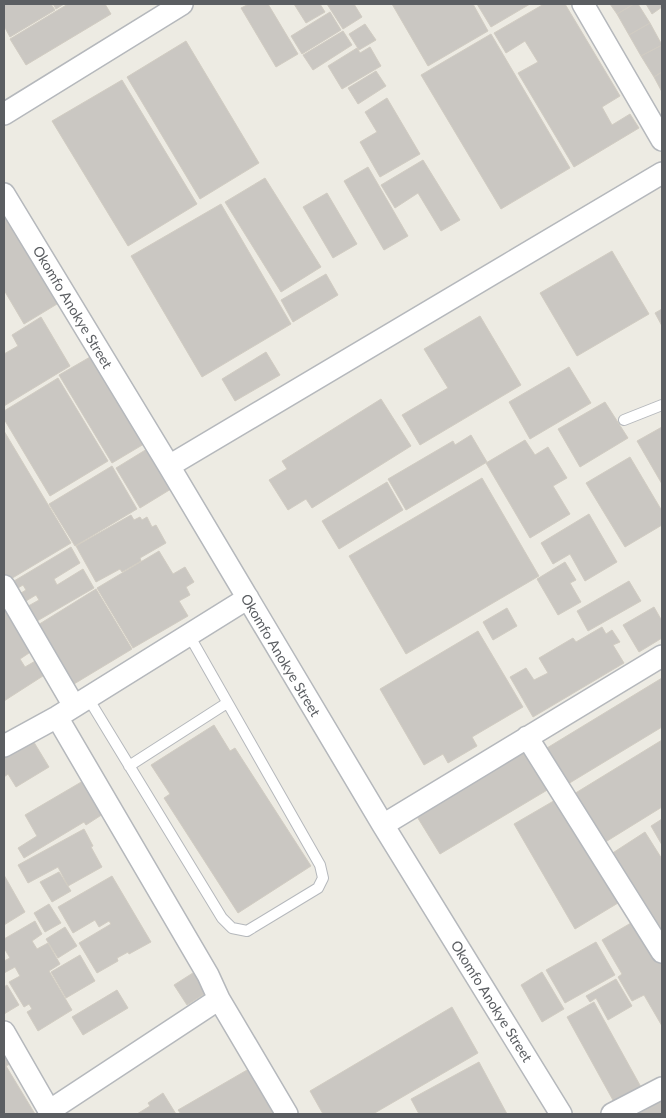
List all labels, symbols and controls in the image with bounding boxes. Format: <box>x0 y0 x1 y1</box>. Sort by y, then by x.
street label: Okomfo Anokye Street <box>30 243 116 371</box>
street label: Okomfo Anokye Street <box>238 591 324 719</box>
street label: Okomfo Anokye Street <box>448 937 536 1065</box>

